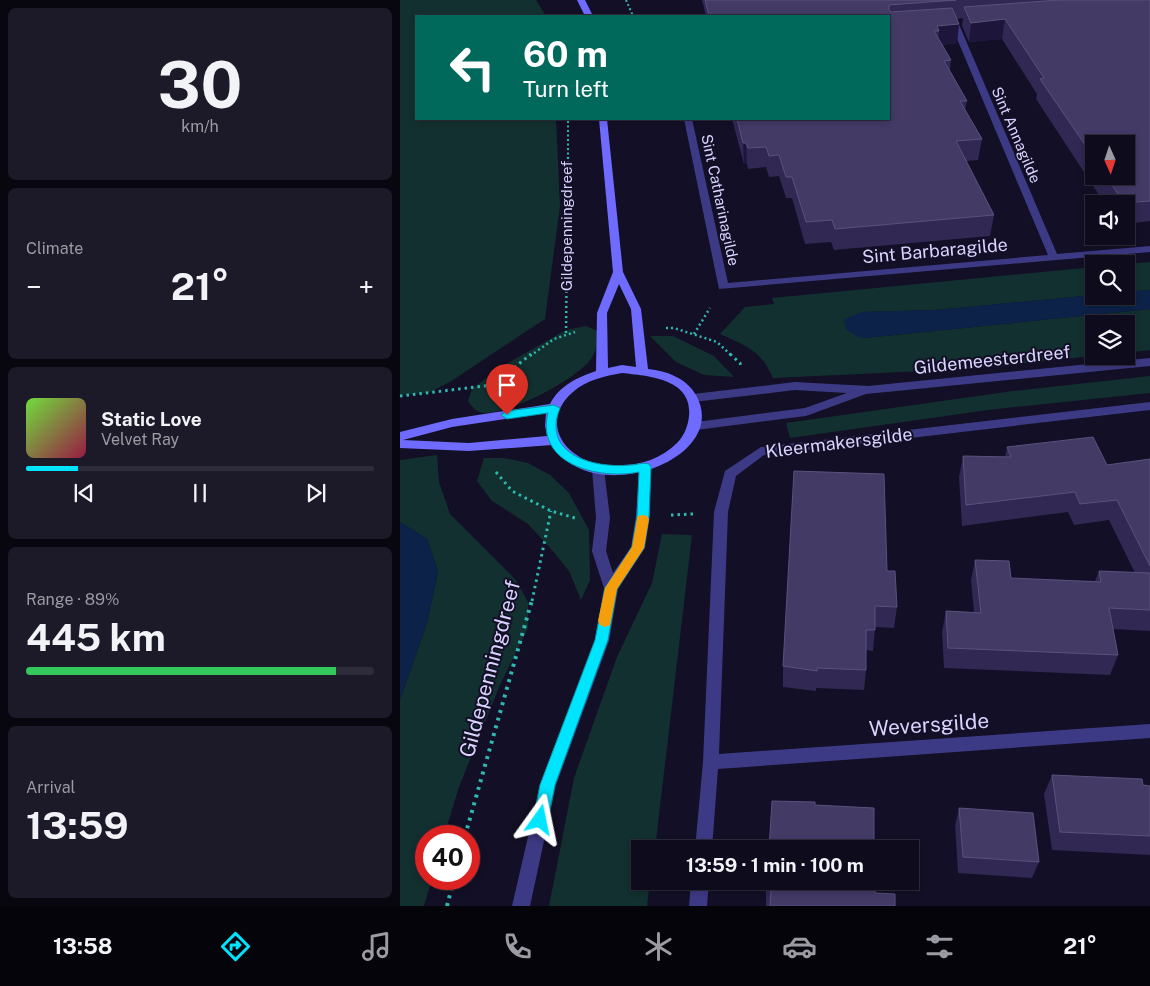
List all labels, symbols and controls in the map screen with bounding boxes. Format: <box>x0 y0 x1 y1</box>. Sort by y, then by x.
text: 60 m <box>523 34 608 75</box>
icon: left <box>440 35 505 100</box>
text: 30 <box>158 46 242 123</box>
text: Turn left <box>523 76 609 102</box>
street label: Sint Annagilde <box>989 84 1044 185</box>
text: km/h <box>181 117 219 136</box>
street label: Sint Catharinagilde <box>698 133 743 267</box>
north arrow <box>1085 135 1135 185</box>
map controls <box>1085 135 1135 365</box>
street label: Gildepenningdreef <box>558 161 575 291</box>
button: sound <box>1085 195 1135 245</box>
street label: Sint Barbaragilde <box>861 234 1009 267</box>
text: Climate <box>26 239 83 258</box>
button: search <box>1085 255 1135 305</box>
text: 21° <box>171 264 229 309</box>
text: − <box>26 270 42 303</box>
text: + <box>358 270 374 303</box>
button: layers <box>1085 315 1135 365</box>
street label: Gildemeesterdreef <box>913 341 1071 378</box>
pin <box>486 364 528 415</box>
icon: arrive <box>493 371 521 399</box>
text: Static Love <box>101 408 202 430</box>
street label: Kleermakersgilde <box>764 423 914 462</box>
text: Velvet Ray <box>101 430 179 449</box>
icon: previous <box>70 479 98 507</box>
icon: pause <box>186 479 214 507</box>
icon: next <box>302 479 330 507</box>
street label: Gildepenningdreef <box>454 578 525 760</box>
text: Range · 89% <box>26 590 119 609</box>
text: 445 km <box>26 615 166 660</box>
street label: Weversgilde <box>868 708 990 741</box>
text: Arrival <box>26 778 75 797</box>
position arrow <box>513 793 565 845</box>
text: 13:59 <box>26 803 128 848</box>
speed limit sign: 40 <box>415 825 480 890</box>
text: 13:59 · 1 min · 100 m <box>686 854 864 876</box>
icon: directions <box>218 929 253 964</box>
icon: music <box>359 929 394 964</box>
icon: phone <box>500 929 535 964</box>
icon: climate <box>641 929 676 964</box>
icon: car <box>782 929 817 964</box>
icon: filters <box>922 929 957 964</box>
text: 13:58 <box>53 933 113 959</box>
text: 21° <box>1063 933 1097 959</box>

